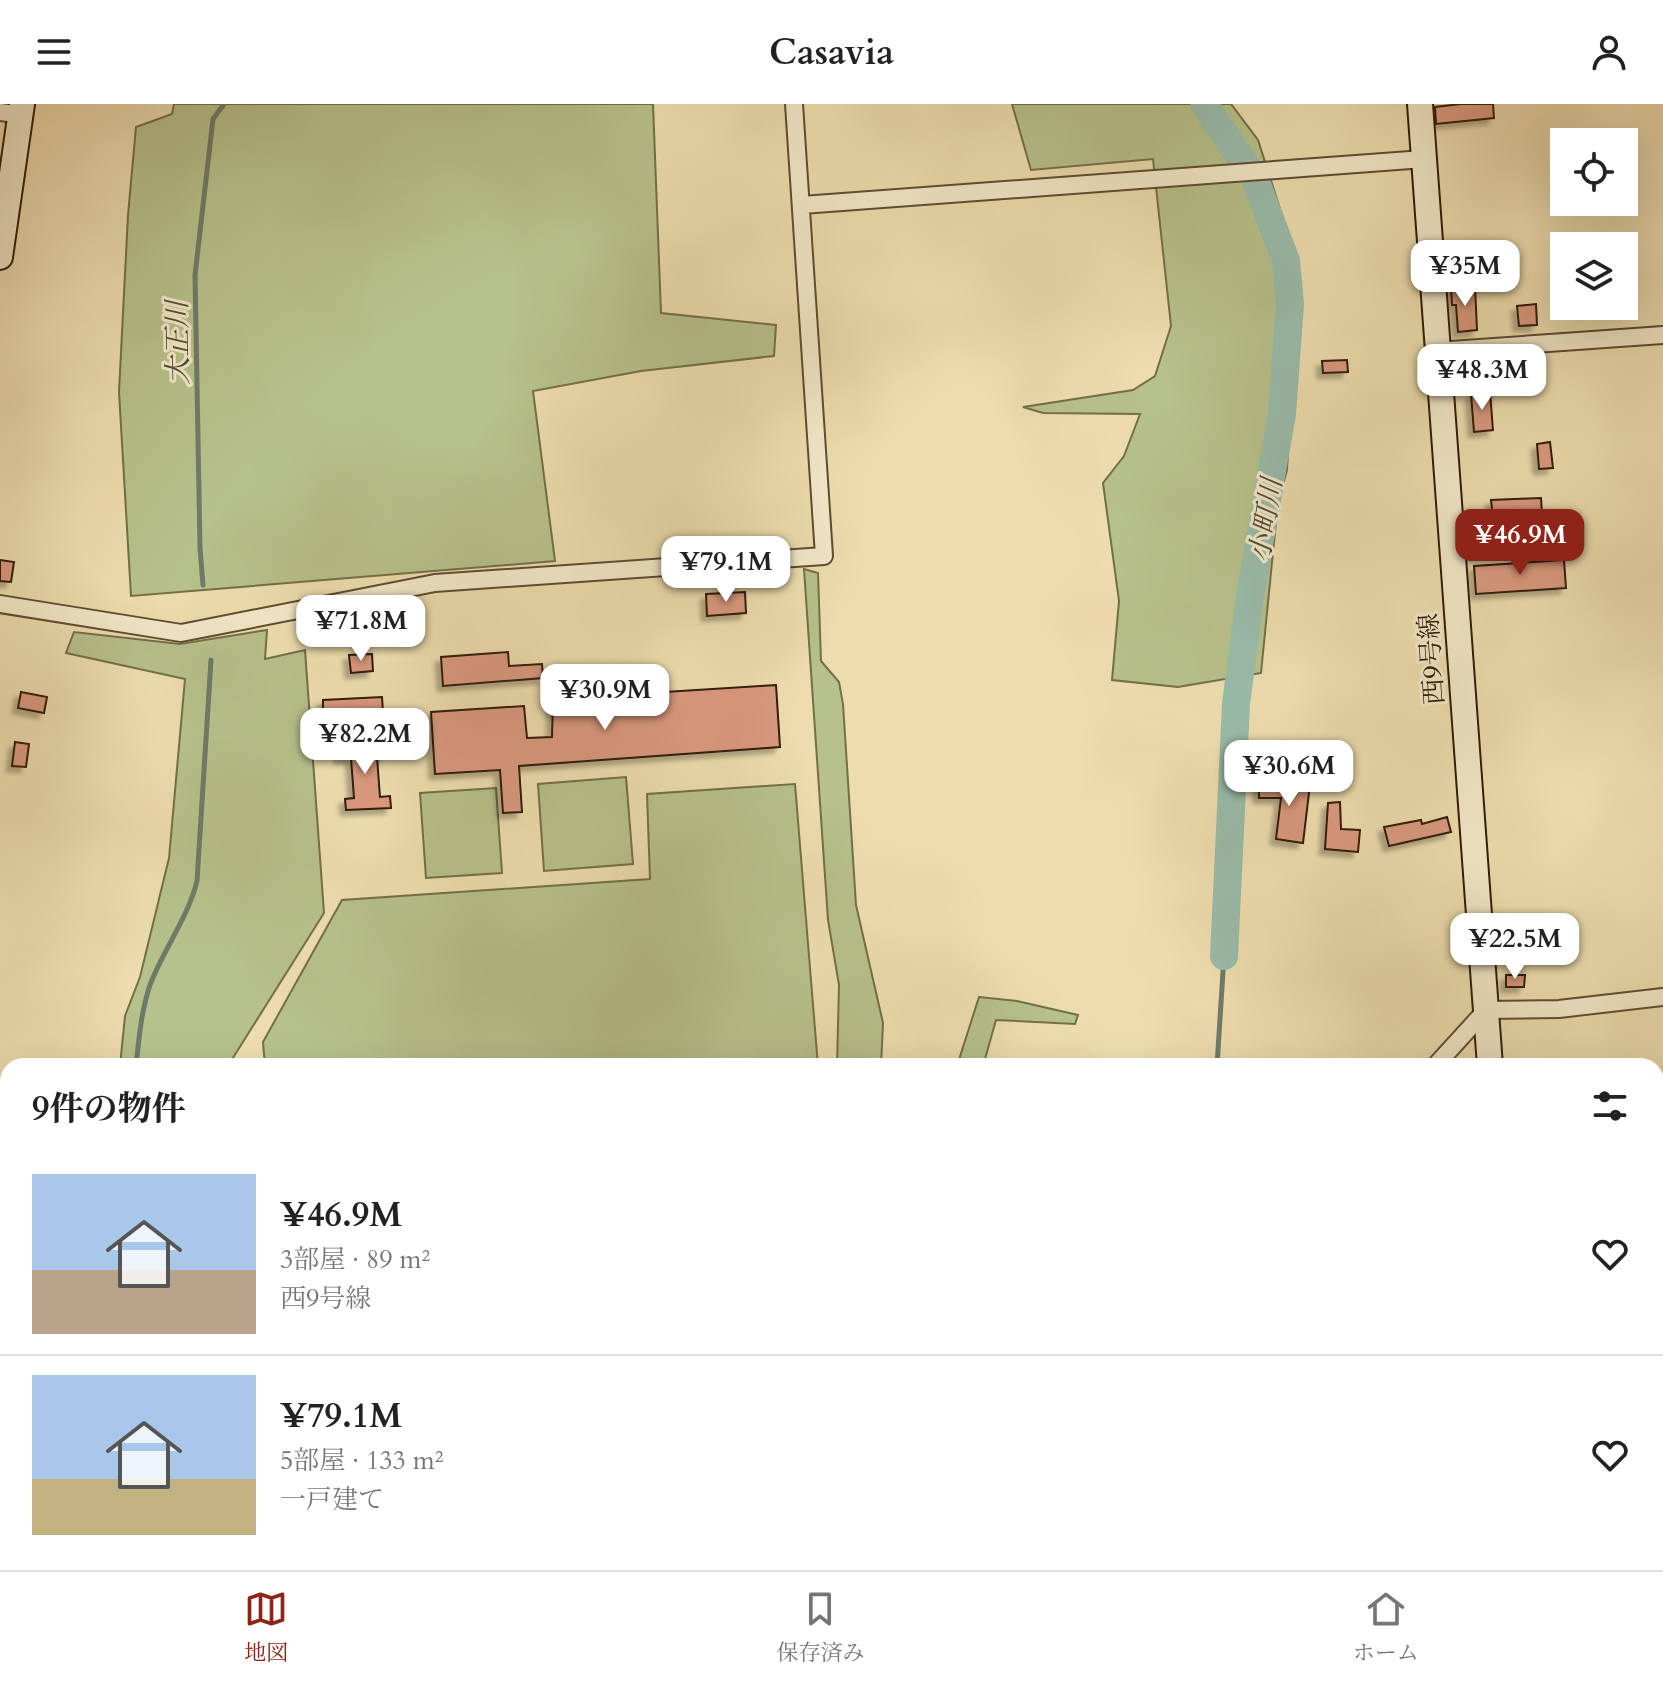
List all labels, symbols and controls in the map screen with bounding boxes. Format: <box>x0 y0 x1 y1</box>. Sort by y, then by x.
text: Casavia <box>769 28 894 77</box>
icon: menu <box>32 30 76 74</box>
icon: person <box>1587 30 1631 74</box>
map controls <box>1550 128 1638 320</box>
button: locate <box>1550 128 1638 216</box>
button: layers <box>1550 232 1638 320</box>
pin: ¥35M <box>1418 240 1512 308</box>
text: ¥35M <box>1429 248 1501 283</box>
water label: 大正川 <box>158 298 198 385</box>
pin: ¥48.3M <box>1417 344 1547 412</box>
text: ¥48.3M <box>1435 352 1529 387</box>
water label: 小町川 <box>1241 473 1292 565</box>
pin: ¥46.9M <box>1455 509 1585 577</box>
text: ¥46.9M <box>1473 517 1567 552</box>
pin: ¥79.1M <box>661 536 791 604</box>
text: ¥79.1M <box>679 544 773 579</box>
pin: ¥71.8M <box>296 595 426 663</box>
text: ¥71.8M <box>314 603 408 638</box>
street label: 西9号線 <box>1411 612 1452 706</box>
pin: ¥30.9M <box>540 664 670 732</box>
text: ¥30.9M <box>558 672 652 707</box>
pin: ¥82.2M <box>300 708 430 776</box>
text: ¥82.2M <box>318 716 412 751</box>
pin: ¥30.6M <box>1224 740 1354 808</box>
text: ¥30.6M <box>1242 748 1336 783</box>
pin: ¥22.5M <box>1450 913 1580 981</box>
text: ¥22.5M <box>1468 921 1562 956</box>
icon: filters <box>1588 1084 1632 1128</box>
text: 9件の物件 <box>32 1086 185 1132</box>
text: ¥46.9M <box>280 1192 402 1238</box>
icon: home <box>96 1206 192 1302</box>
icon: heart <box>1588 1232 1632 1276</box>
text: 3部屋 · 89 m² <box>280 1242 430 1277</box>
text: 西9号線 <box>280 1281 371 1316</box>
text: ¥79.1M <box>280 1393 402 1439</box>
icon: home <box>96 1407 192 1503</box>
icon: heart <box>1588 1433 1632 1477</box>
text: 5部屋 · 133 m² <box>280 1443 444 1478</box>
text: 一戸建て <box>280 1482 384 1517</box>
tab: 地図 <box>244 1587 288 1668</box>
tab: 保存済み <box>776 1587 865 1668</box>
tab: ホーム <box>1353 1587 1419 1668</box>

